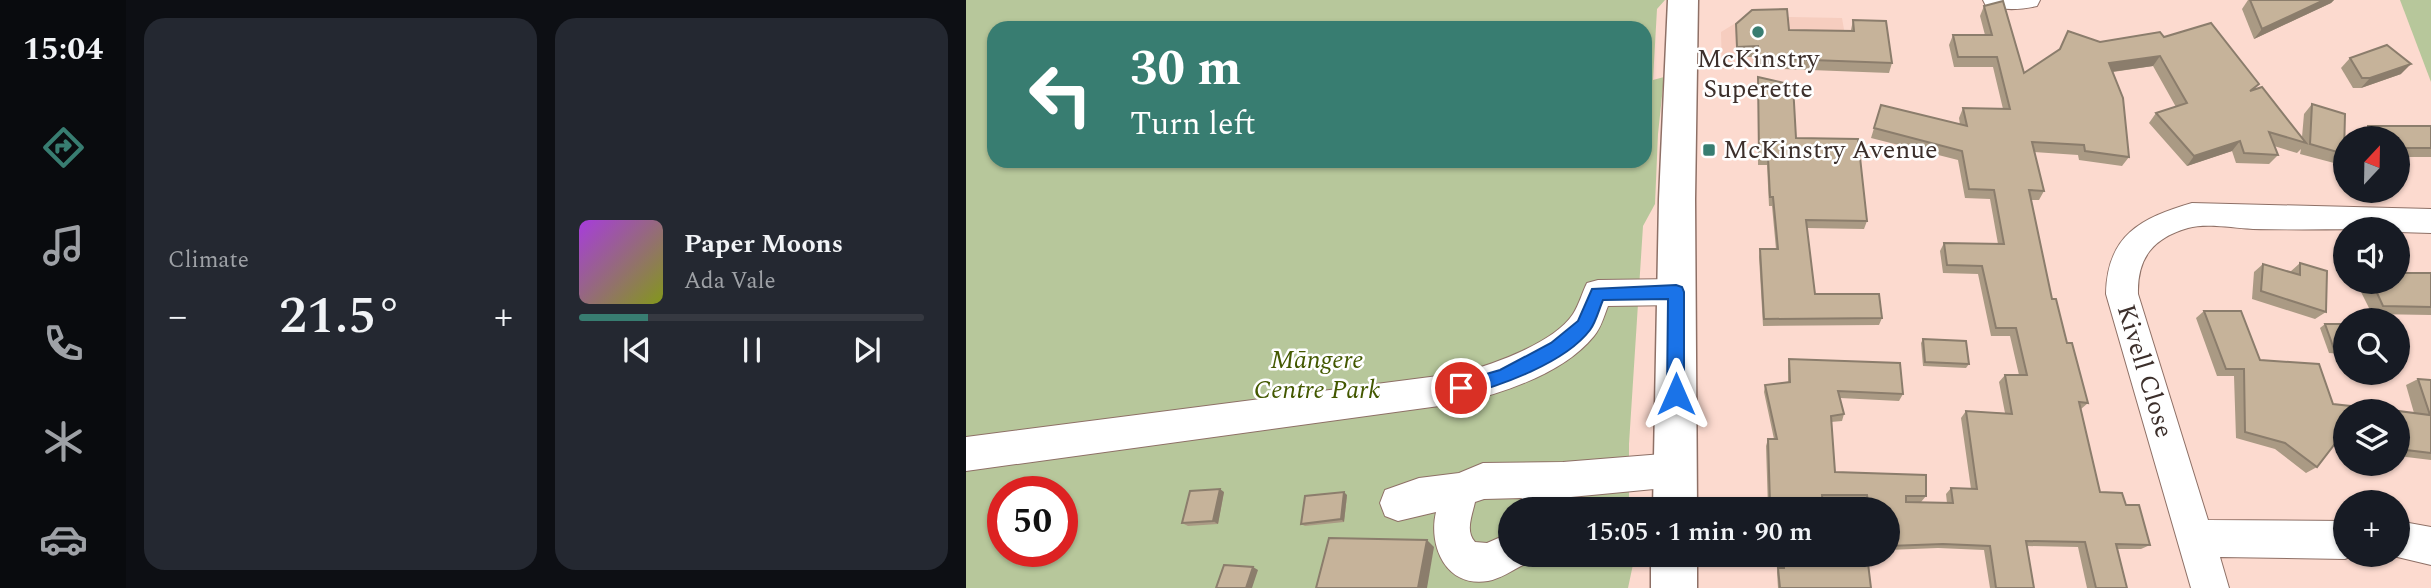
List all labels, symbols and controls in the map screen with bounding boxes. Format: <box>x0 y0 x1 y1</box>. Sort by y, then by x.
marker: McKinstry Superette <box>1750 24 1766 40</box>
text: 15:04 <box>23 25 103 74</box>
text: 30 m <box>1130 32 1241 107</box>
place label: McKinstry Superette <box>1697 39 1821 109</box>
icon: left <box>1015 49 1106 140</box>
text: Turn left <box>1130 100 1256 149</box>
icon: directions <box>39 123 88 172</box>
north arrow <box>2333 126 2410 203</box>
map controls <box>2333 126 2410 567</box>
place label: McKinstry Avenue <box>1723 130 1938 170</box>
marker: McKinstry Avenue <box>1701 142 1717 158</box>
button: sound <box>2333 217 2410 294</box>
icon: music <box>39 221 88 270</box>
text: Paper Moons <box>684 224 843 264</box>
text: Climate <box>168 243 249 278</box>
text: Ada Vale <box>684 264 776 299</box>
text: 21.5° <box>279 277 402 356</box>
text: − <box>168 288 187 346</box>
text: + <box>494 288 513 346</box>
street label: Kivell Close <box>2106 299 2184 443</box>
button: search <box>2333 308 2410 385</box>
icon: phone <box>39 319 88 368</box>
icon: previous <box>618 331 656 369</box>
icon: pause <box>733 331 771 369</box>
icon: next <box>848 331 886 369</box>
park label: Māngere Centre Park <box>1254 340 1380 410</box>
position arrow <box>1639 357 1713 431</box>
pin <box>1431 358 1491 418</box>
icon: arrive <box>1442 369 1480 407</box>
button: layers <box>2333 399 2410 476</box>
icon: climate <box>39 417 88 466</box>
speed limit sign: 50 <box>987 476 1078 567</box>
button: + <box>2333 490 2410 567</box>
text: 15:05 · 1 min · 90 m <box>1586 512 1812 552</box>
icon: car <box>39 515 88 564</box>

